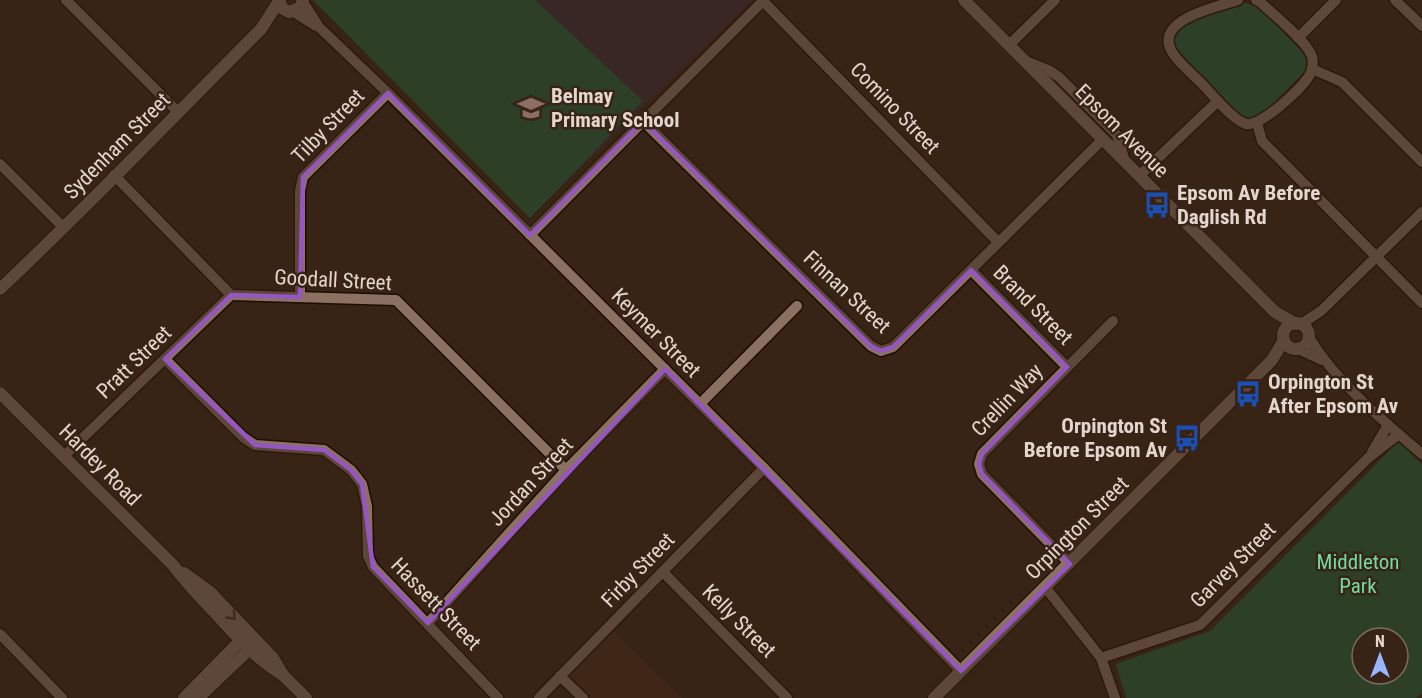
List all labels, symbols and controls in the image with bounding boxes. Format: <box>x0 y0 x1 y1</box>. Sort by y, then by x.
street label: Comino Street <box>845 57 945 159</box>
street label: Epsom Avenue <box>1070 79 1174 183</box>
street label: Tilby Street <box>287 84 369 168</box>
place label: Belmay Primary School <box>551 84 680 132</box>
street label: Sydenham Street <box>59 88 175 204</box>
school or university icon: Belmay Primary School <box>516 93 546 123</box>
place label: Epsom Av Before Daglish Rd <box>1177 181 1320 229</box>
bus stop icon: Epsom Av Before Daglish Rd <box>1142 190 1172 220</box>
street label: Finnan Street <box>799 246 895 338</box>
street label: Brand Street <box>988 260 1078 350</box>
street label: Goodall Street <box>274 265 392 295</box>
street label: Keymer Street <box>607 284 705 382</box>
street label: Pratt Street <box>92 321 176 403</box>
street label: Crellin Way <box>967 358 1048 441</box>
place label: Orpington St After Epsom Av <box>1268 370 1399 418</box>
bus stop icon: Orpington St After Epsom Av <box>1233 379 1263 409</box>
place label: Orpington St Before Epsom Av <box>1024 414 1168 462</box>
street label: Hardey Road <box>54 419 146 511</box>
bus stop icon: Orpington St Before Epsom Av <box>1172 423 1202 453</box>
street label: Jordan Street <box>484 433 578 531</box>
street label: Orpington Street <box>1021 472 1133 584</box>
street label: Garvey Street <box>1185 517 1281 613</box>
street label: Firby Street <box>597 528 679 612</box>
park label: Middleton Park <box>1317 550 1399 598</box>
street label: Hassett Street <box>386 553 486 655</box>
street label: Kelly Street <box>697 579 781 663</box>
one-way arrow <box>225 609 236 619</box>
north arrow <box>1350 626 1410 686</box>
text: N <box>1375 632 1385 651</box>

